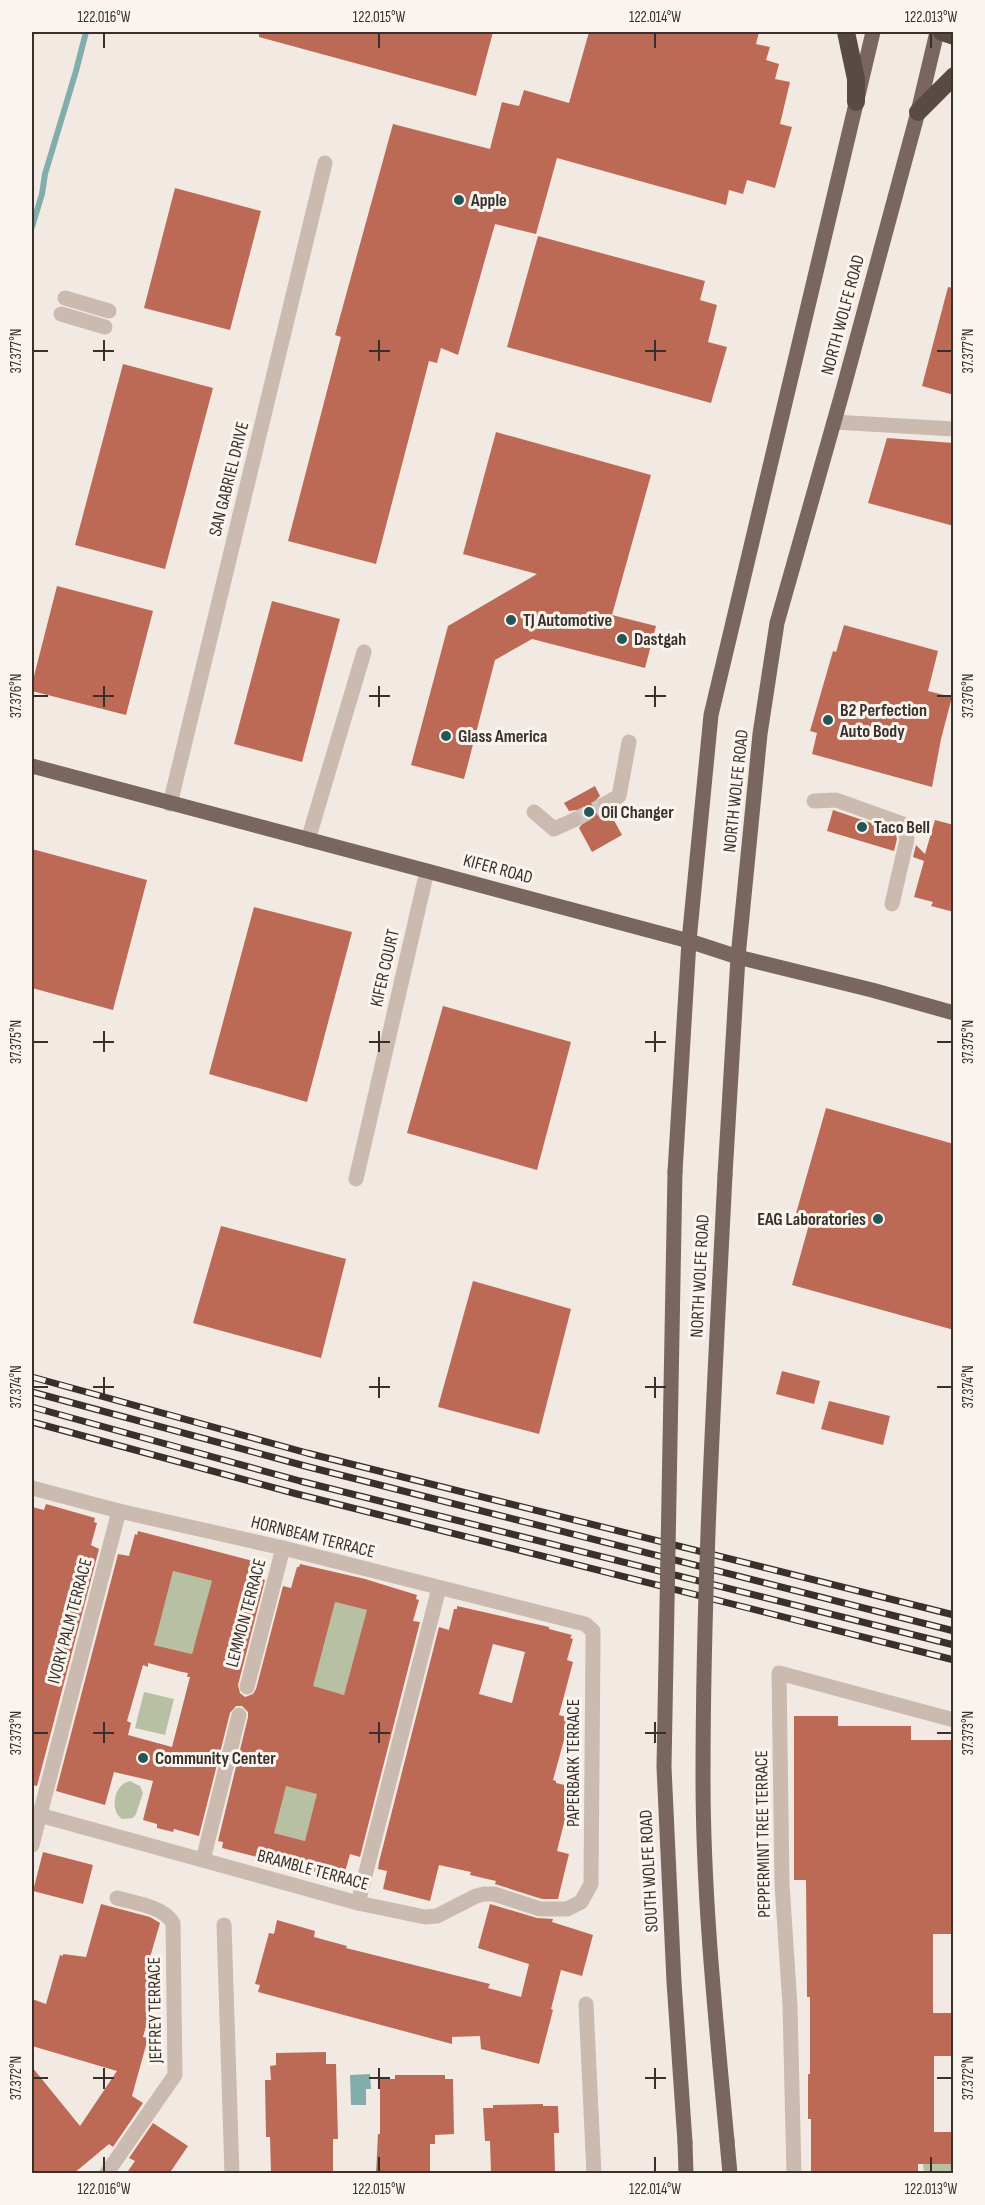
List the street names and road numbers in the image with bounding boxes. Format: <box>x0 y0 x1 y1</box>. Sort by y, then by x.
street label: NORTH WOLFE ROAD <box>817 253 869 377</box>
street label: SAN GABRIEL DRIVE <box>205 420 253 538</box>
street label: NORTH WOLFE ROAD <box>719 728 753 854</box>
street label: KIFER ROAD <box>461 850 535 888</box>
street label: KIFER COURT <box>366 927 404 1009</box>
street label: NORTH WOLFE ROAD <box>686 1214 714 1338</box>
street label: HORNBEAM TERRACE <box>249 1511 377 1563</box>
street label: IVORY PALM TERRACE <box>43 1556 97 1686</box>
street label: LEMMON TERRACE <box>221 1557 271 1669</box>
street label: PAPERBARK TERRACE <box>563 1699 584 1827</box>
street label: PEPPERMINT TREE TERRACE <box>751 1750 775 1918</box>
street label: SOUTH WOLFE ROAD <box>635 1809 663 1933</box>
street label: BRAMBLE TERRACE <box>255 1845 371 1895</box>
street label: JEFFREY TERRACE <box>144 1957 166 2064</box>

